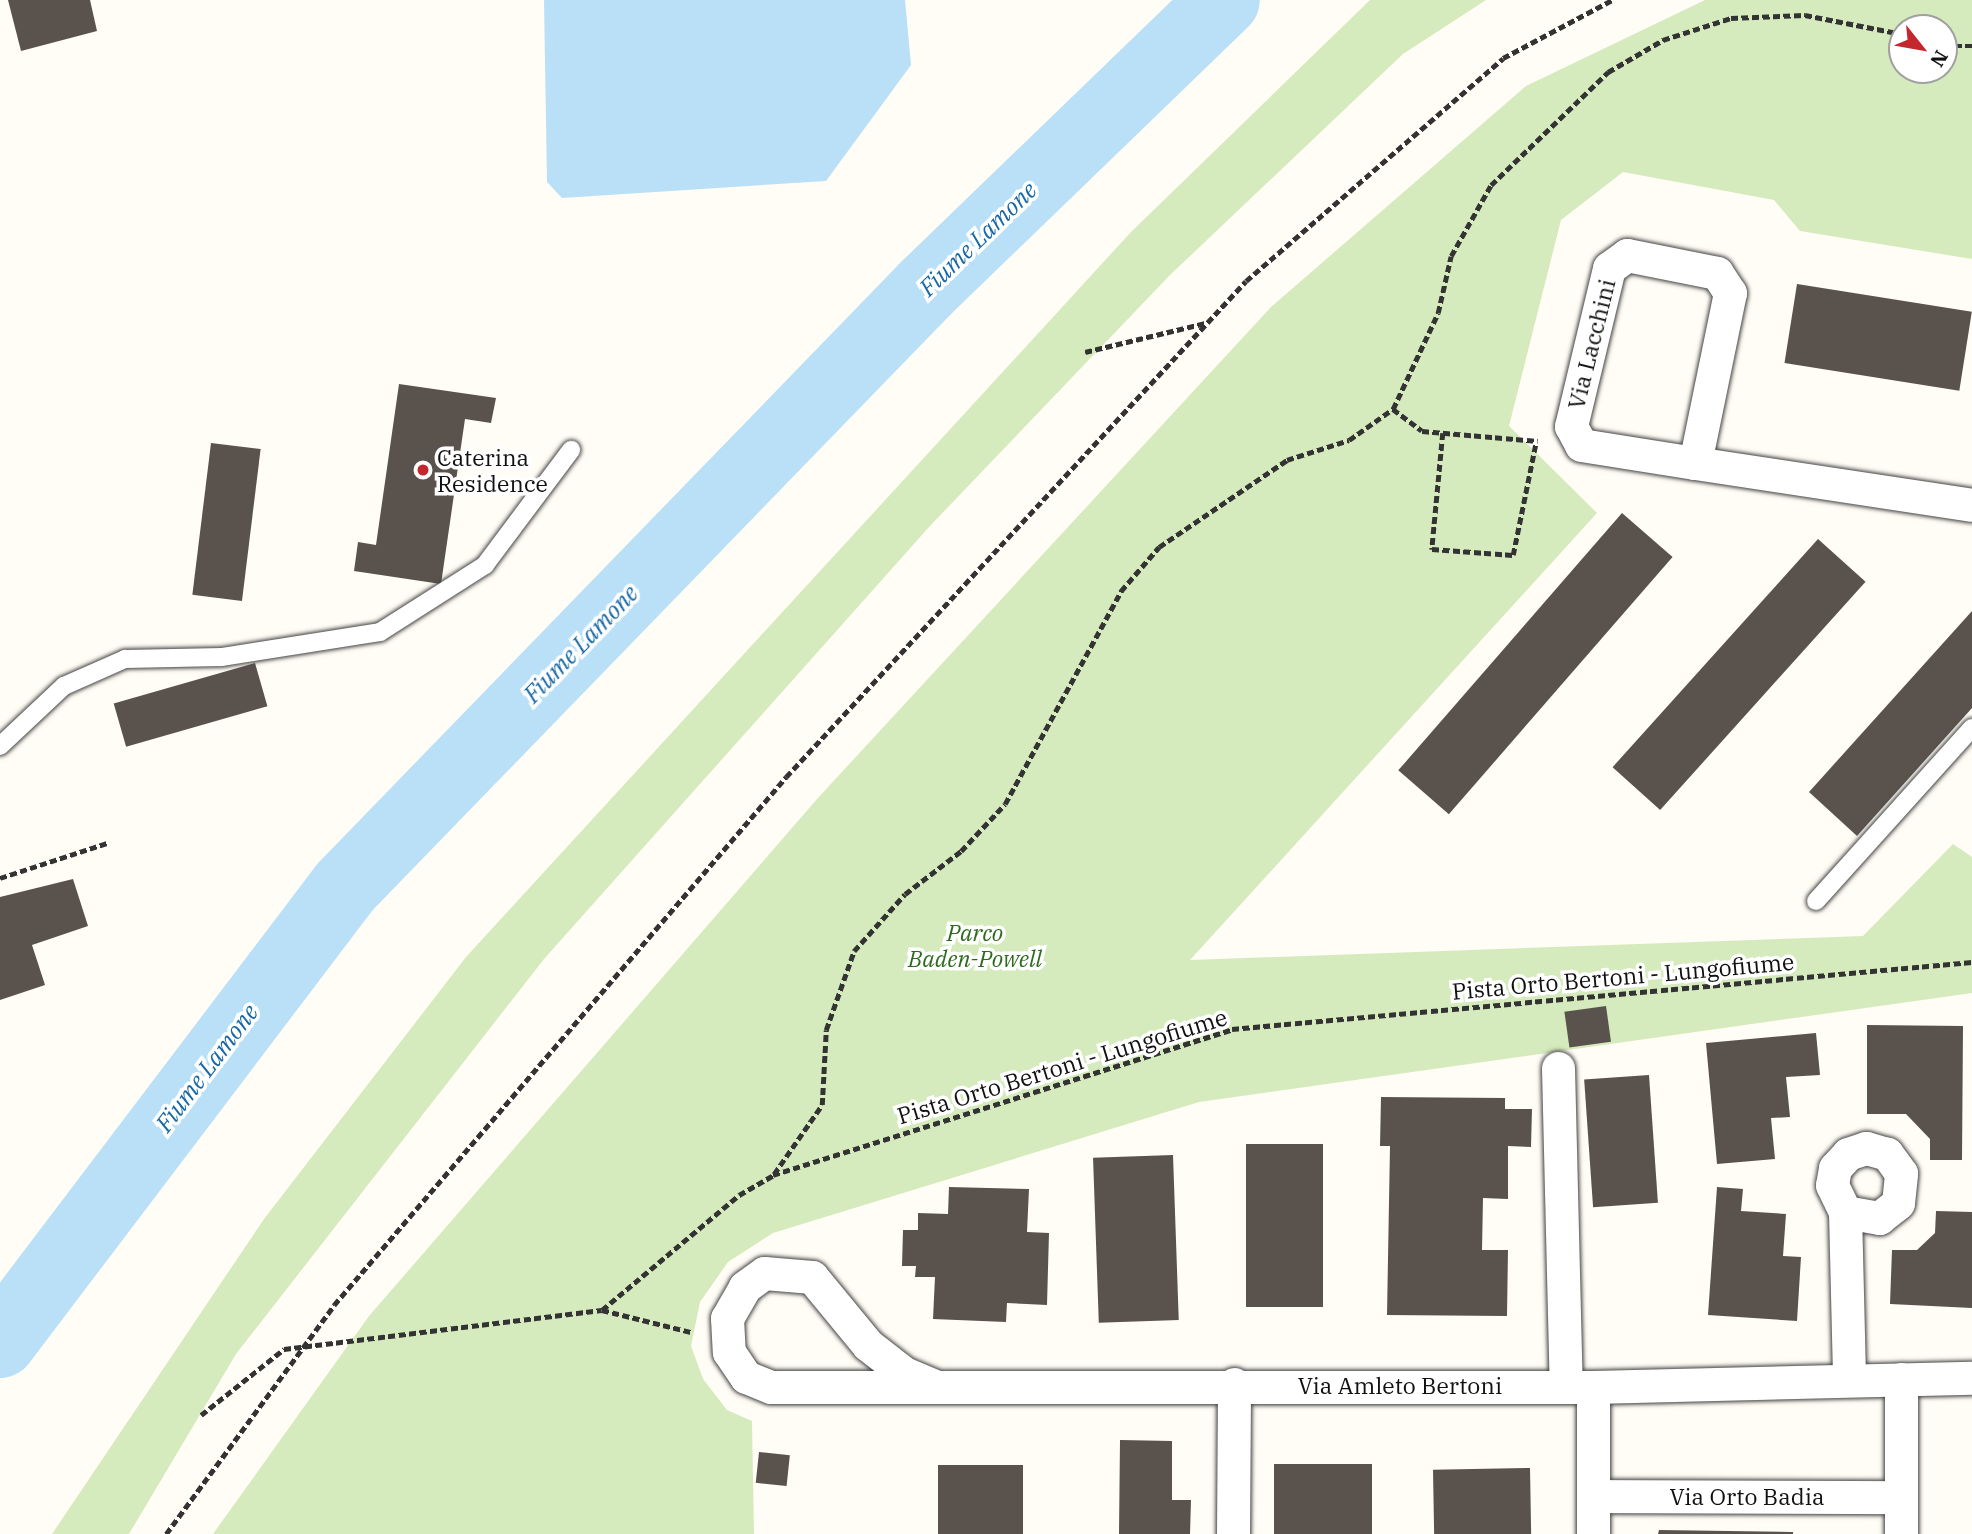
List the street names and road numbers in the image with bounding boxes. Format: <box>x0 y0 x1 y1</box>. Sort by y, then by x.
street label: Via Lacchini <box>1561 276 1621 412</box>
street label: Pista Orto Bertoni - Lungofiume <box>1451 947 1795 1005</box>
street label: Pista Orto Bertoni - Lungofiume <box>894 1003 1230 1129</box>
street label: Via Amleto Bertoni <box>1298 1371 1502 1399</box>
street label: Via Orto Badia <box>1669 1482 1825 1510</box>

